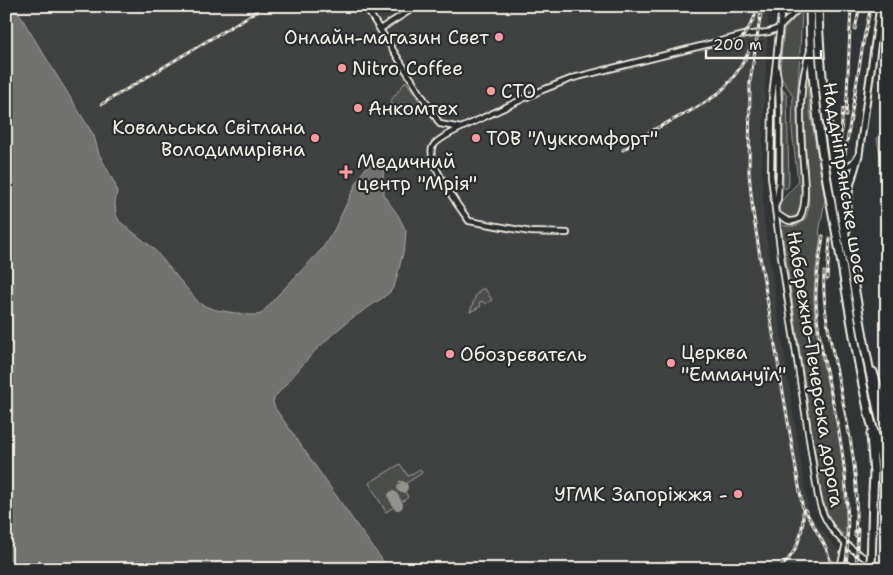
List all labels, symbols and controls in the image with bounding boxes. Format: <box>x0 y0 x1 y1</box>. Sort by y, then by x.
place label: Онлайн-магазин Свет <box>284 25 489 50</box>
scale bar <box>706 28 820 60</box>
marker: Онлайн-магазин Свет <box>493 31 505 43</box>
text: 200 m <box>713 35 762 55</box>
place label: Nitro Coffee <box>352 56 463 81</box>
marker: Nitro Coffee <box>336 62 348 74</box>
place label: СТО <box>501 79 536 104</box>
street label: Наддніпрянське шосе <box>817 80 874 286</box>
marker: СТО <box>485 85 497 97</box>
place label: Анкомтех <box>368 96 458 121</box>
marker: Анкомтех <box>352 102 364 114</box>
place label: Ковальська Світлана Володимирівна <box>112 115 305 162</box>
place label: ТОВ "Луккомфорт" <box>486 126 658 151</box>
marker: Ковальська Світлана Володимирівна <box>309 132 321 144</box>
marker: ТОВ "Луккомфорт" <box>470 132 482 144</box>
place label: Медичний центр "Мрія" <box>357 149 477 196</box>
marker: Медичний центр "Мрія" <box>339 165 353 179</box>
street label: Набережно-Печерська дорога <box>781 229 850 509</box>
place label: Церква "Еммануїл" <box>681 340 787 387</box>
place label: Обозрєватєль <box>460 342 587 367</box>
marker: Обозрєватєль <box>444 348 456 360</box>
marker: Церква "Еммануїл" <box>665 357 677 369</box>
place label: УГМК Запоріжжя - <box>554 482 728 507</box>
marker: УГМК Запоріжжя - <box>732 488 744 500</box>

